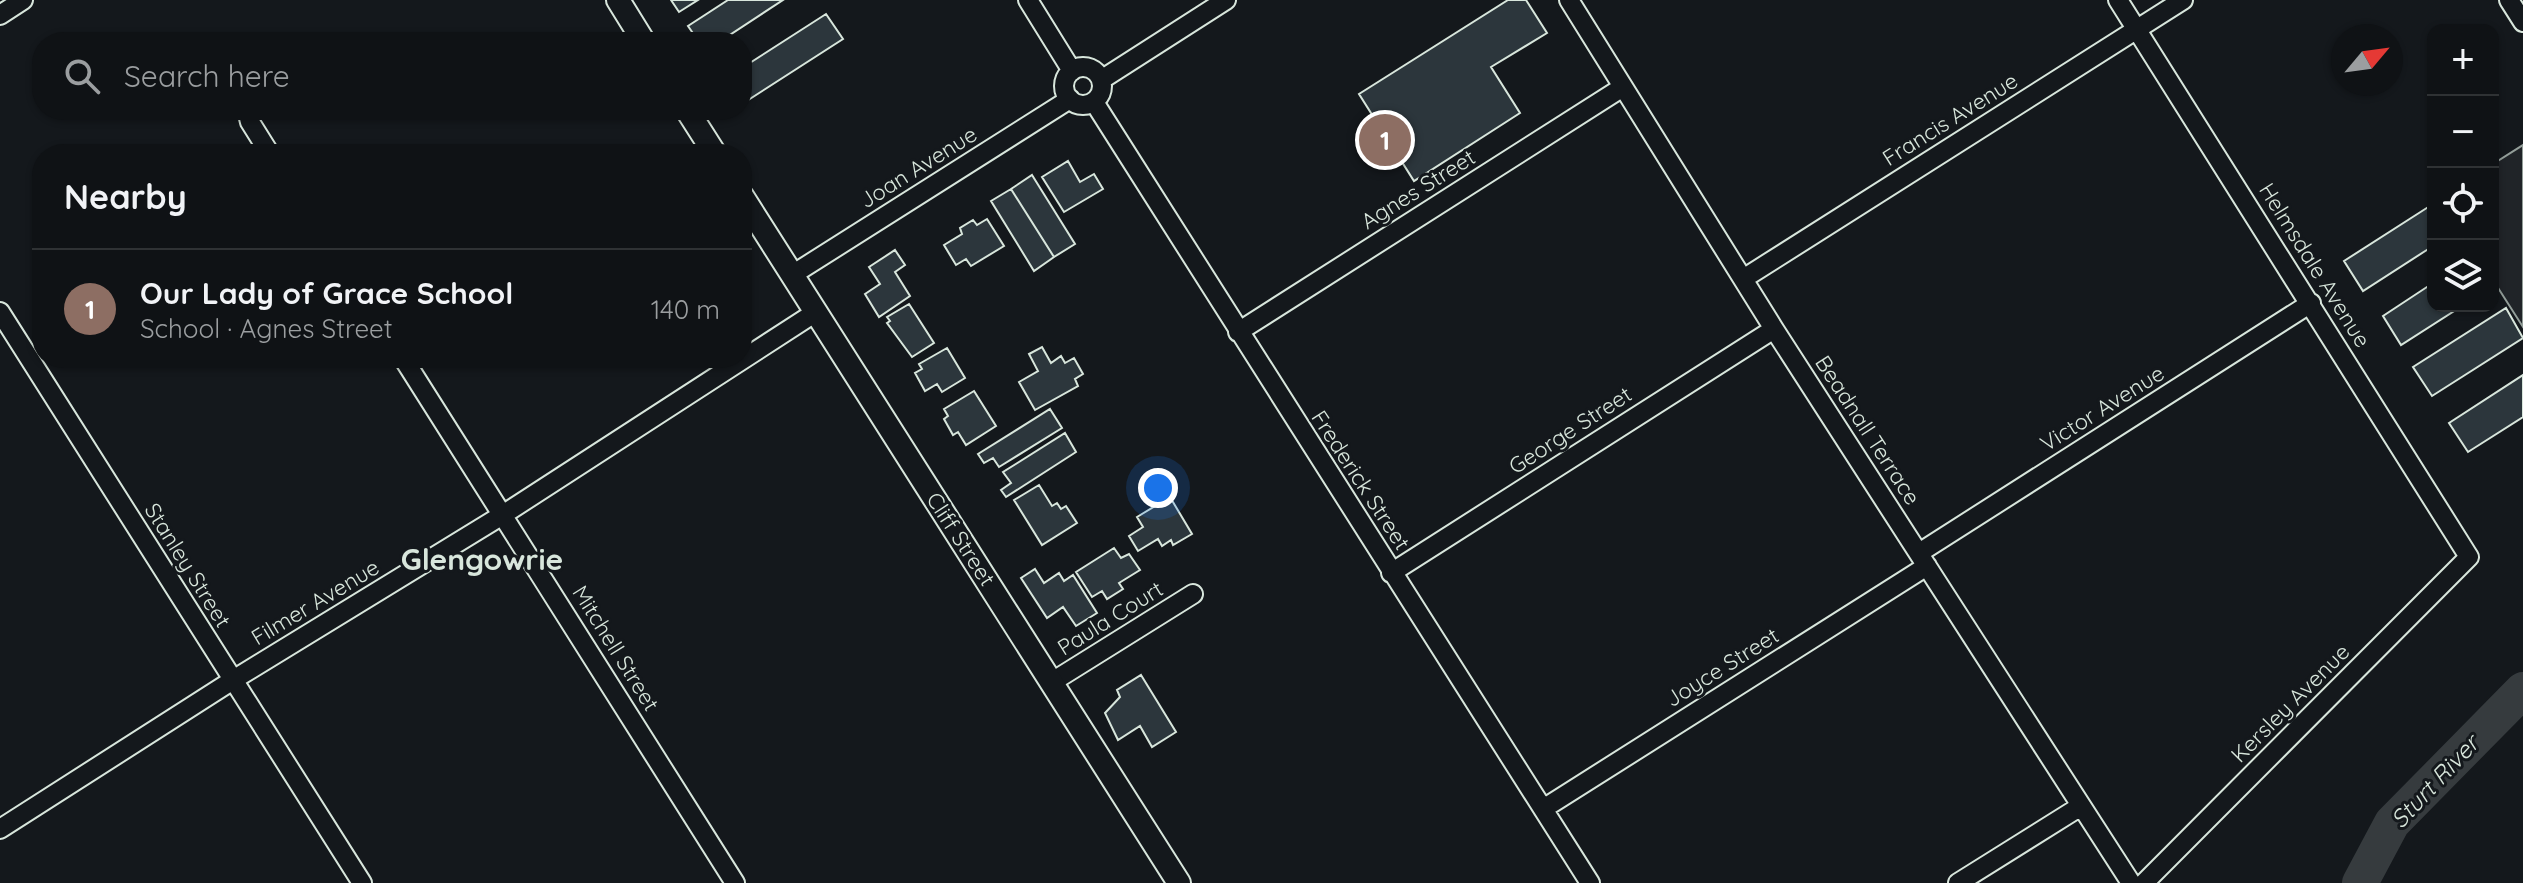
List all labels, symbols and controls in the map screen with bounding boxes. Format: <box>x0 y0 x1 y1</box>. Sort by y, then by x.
north arrow <box>2331 24 2403 96</box>
map controls <box>2427 24 2499 312</box>
button: + <box>2427 24 2499 96</box>
search box <box>32 32 752 120</box>
icon: search <box>60 54 104 98</box>
text: Search here <box>124 57 290 95</box>
street label: Francis Avenue <box>1877 66 2023 172</box>
button: − <box>2427 96 2499 168</box>
pin: 1 <box>1359 110 1411 170</box>
street label: Joan Avenue <box>854 120 982 214</box>
street label: Agnes Street <box>1356 143 1480 235</box>
button: locate <box>2427 168 2499 240</box>
text: Nearby <box>64 175 187 218</box>
street label: Helmsdale Avenue <box>2253 177 2377 353</box>
button: layers <box>2427 240 2499 312</box>
text: Our Lady of Grace School <box>140 274 513 312</box>
text: 1 <box>85 293 95 326</box>
text: 140 m <box>651 293 720 326</box>
text: School · Agnes Street <box>140 312 393 345</box>
street label: Beadnall Terrace <box>1809 350 1927 510</box>
street label: Victor Avenue <box>2035 359 2169 457</box>
street label: George Street <box>1503 380 1637 480</box>
street label: Frederick Street <box>1305 405 1417 555</box>
your location <box>1138 468 1178 508</box>
street label: Cliff Street <box>920 487 1002 591</box>
street label: Stanley Street <box>139 498 237 632</box>
district label: Glengowrie <box>401 540 563 578</box>
street label: Filmer Avenue <box>246 553 384 651</box>
street label: Paula Court <box>1052 575 1168 661</box>
street label: Mitchell Street <box>566 580 666 716</box>
street label: Joyce Street <box>1660 621 1784 713</box>
street label: Kersley Avenue <box>2225 638 2355 768</box>
water label: Sturt River <box>2384 727 2487 834</box>

